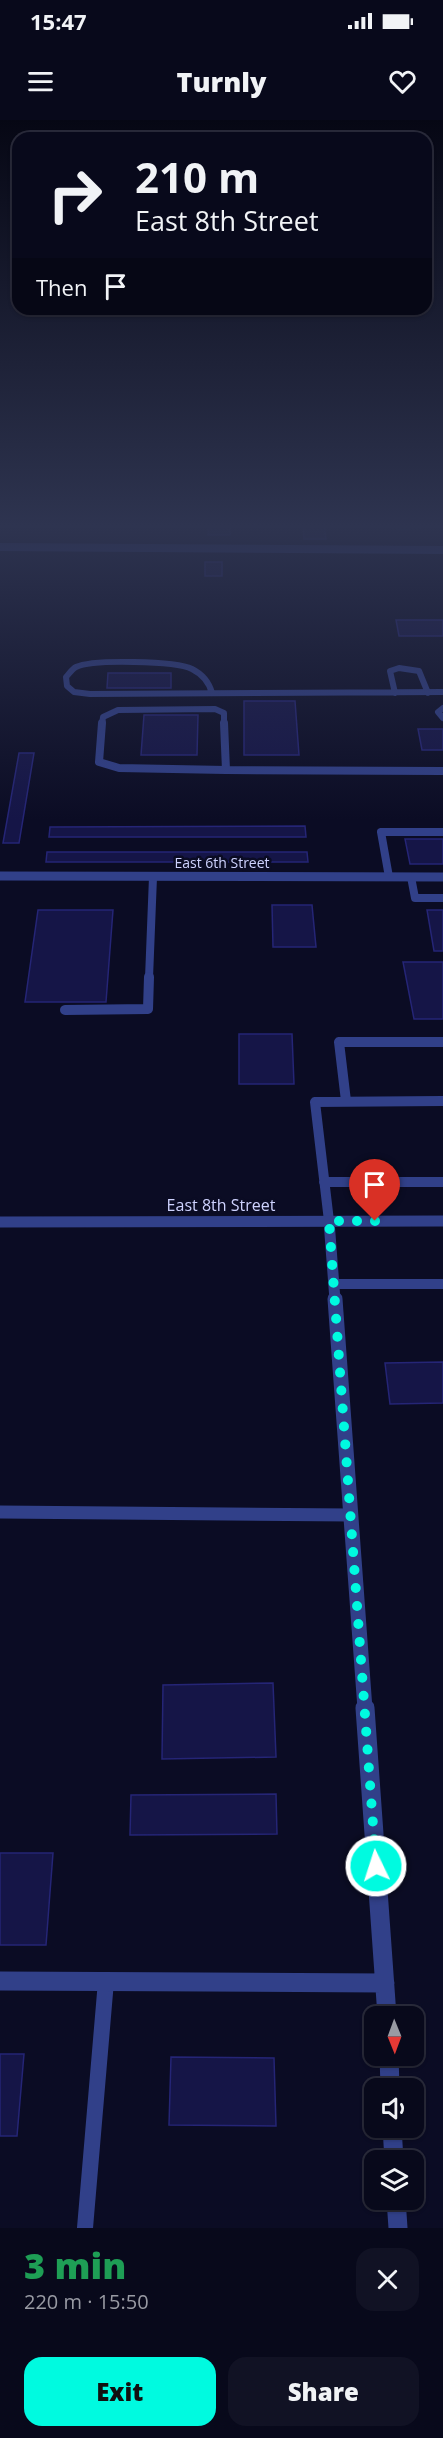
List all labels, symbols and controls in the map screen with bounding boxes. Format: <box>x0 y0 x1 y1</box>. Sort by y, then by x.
text: 15:47 <box>30 6 87 36</box>
text: Turnly <box>177 63 267 100</box>
icon: menu <box>24 65 57 98</box>
icon: heart <box>386 65 419 98</box>
text: 210 m <box>135 148 259 205</box>
icon: right <box>36 156 114 234</box>
text: East 8th Street <box>135 202 319 239</box>
icon: arrive <box>99 270 132 303</box>
text: Then <box>36 272 87 302</box>
street label: East 6th Street <box>174 853 270 872</box>
pin <box>349 1159 400 1221</box>
icon: arrive <box>358 1168 391 1201</box>
street label: East 8th Street <box>167 1194 276 1216</box>
position arrow <box>344 1834 408 1898</box>
north arrow <box>364 2006 424 2066</box>
map controls <box>364 2006 424 2210</box>
button: sound <box>364 2078 424 2138</box>
button: layers <box>364 2150 424 2210</box>
text: 3 min <box>24 2241 126 2290</box>
button: close <box>356 2248 419 2311</box>
text: 220 m · 15:50 <box>24 2288 149 2315</box>
button: Exit <box>24 2357 216 2426</box>
button: Share <box>228 2357 419 2426</box>

